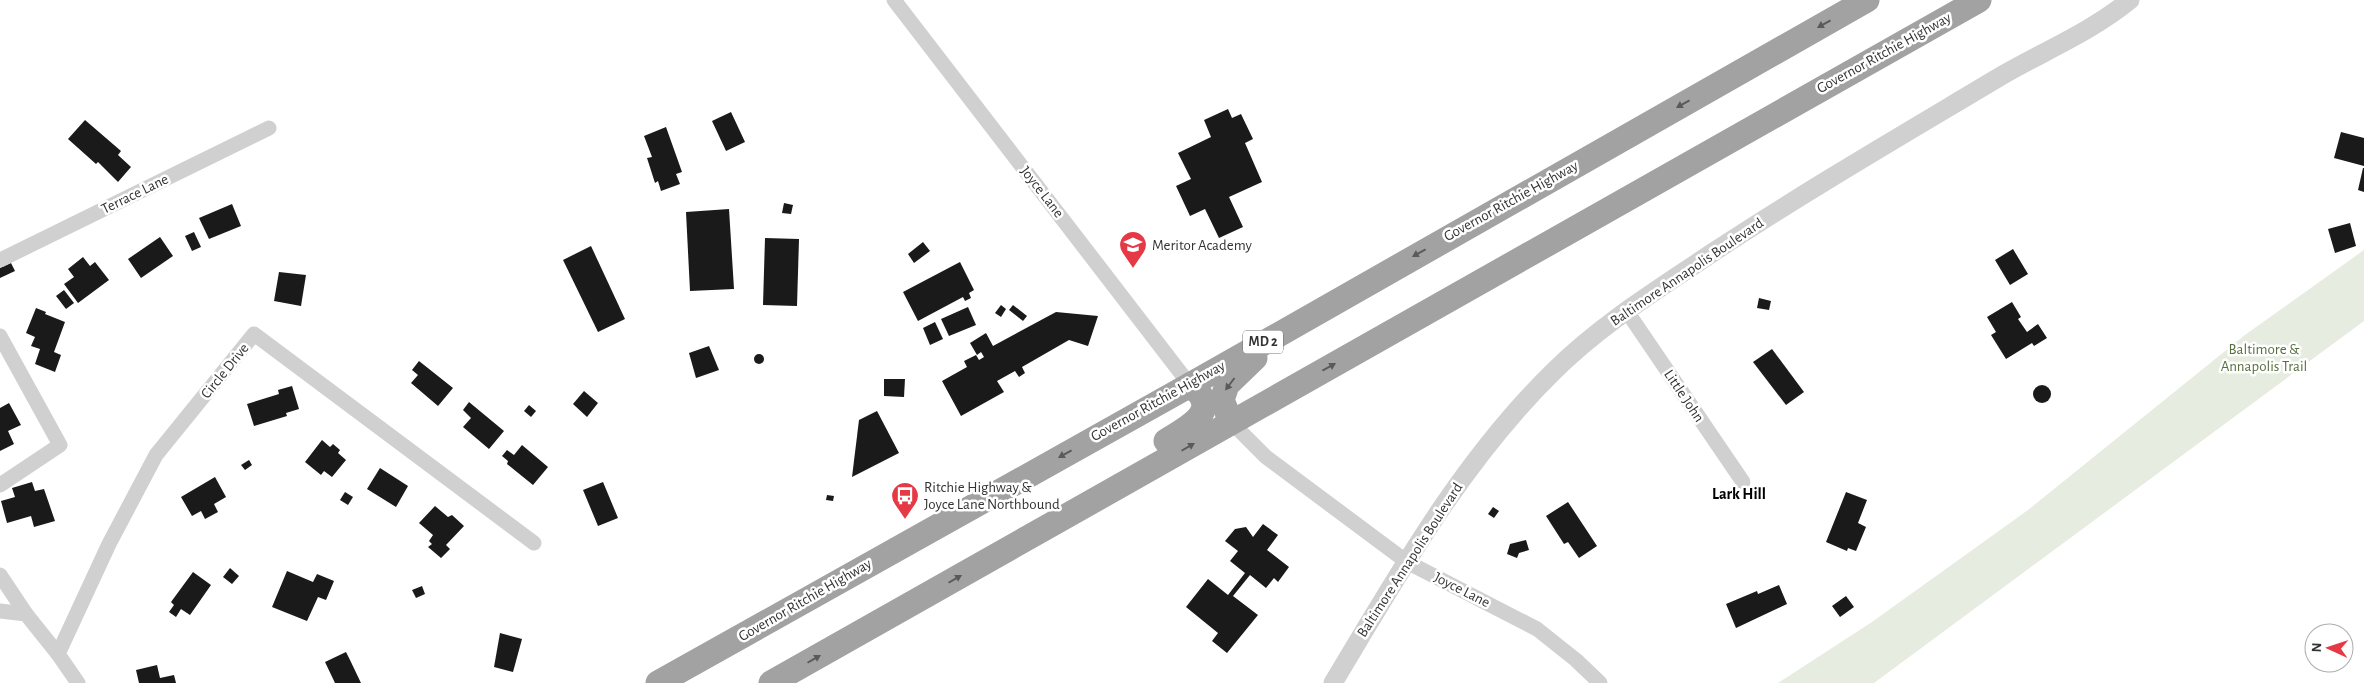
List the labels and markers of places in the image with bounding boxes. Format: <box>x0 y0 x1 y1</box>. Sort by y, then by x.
school or university icon: Meritor Academy <box>1118 230 1148 269</box>
place label: Meritor Academy <box>1152 238 1252 253</box>
place label: Ritchie Highway & Joyce Lane Northbound <box>924 480 1060 512</box>
bus stop icon: Ritchie Highway & Joyce Lane Northbound <box>890 481 920 520</box>

